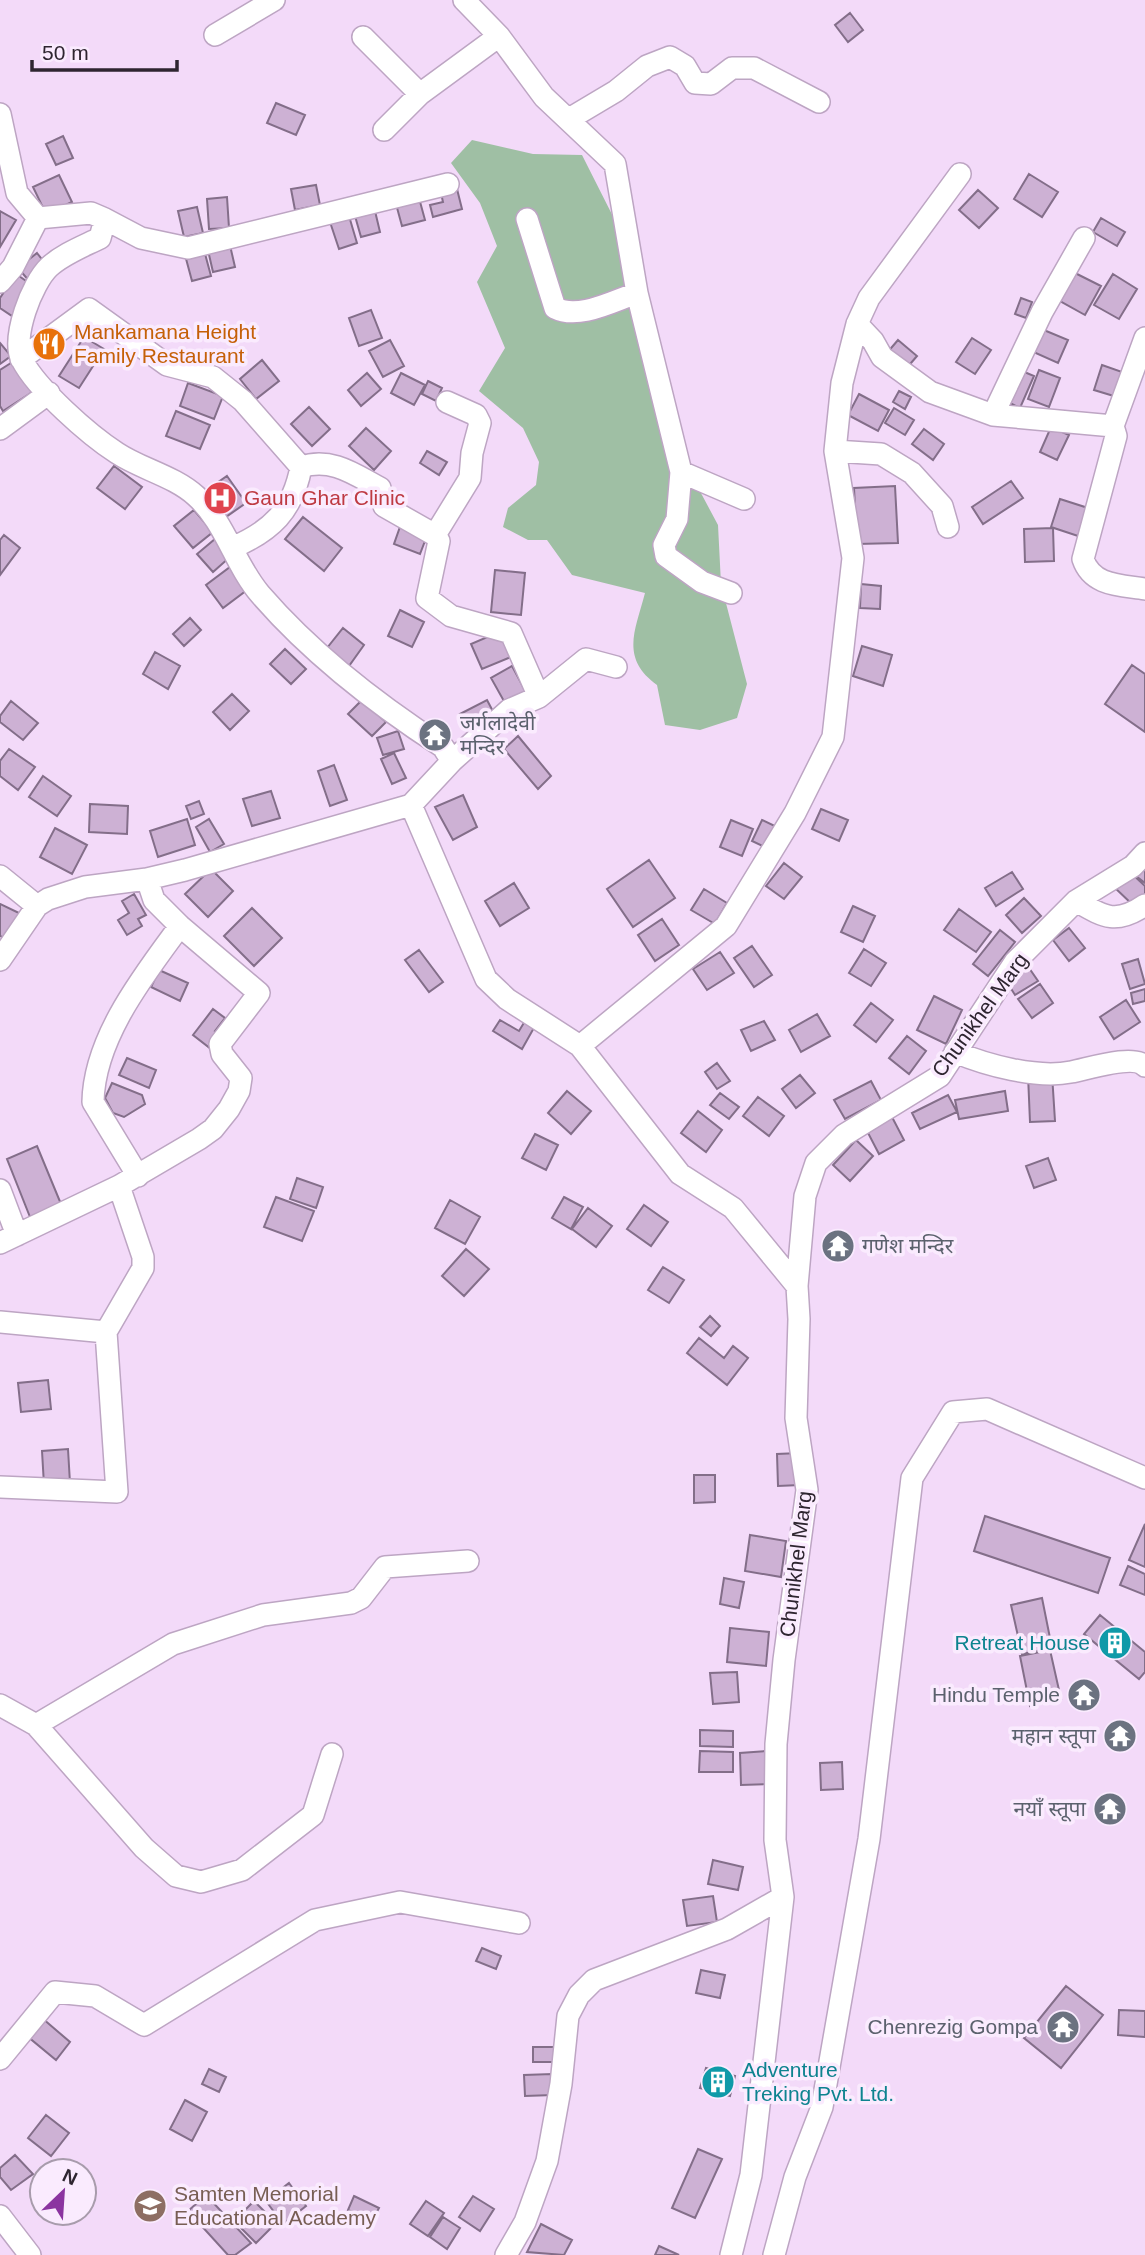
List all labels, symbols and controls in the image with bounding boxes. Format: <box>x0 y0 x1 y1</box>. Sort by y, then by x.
scale bar <box>32 28 177 72</box>
text: 50 m <box>42 41 89 64</box>
place label: Mankamana Height Family Restaurant <box>74 320 256 367</box>
restaurant icon: Mankamana Height Family Restaurant <box>30 325 68 363</box>
hospital icon: Gaun Ghar Clinic <box>201 479 239 517</box>
place label: Gaun Ghar Clinic <box>244 486 405 509</box>
place label: जर्गलादेवी मन्दिर <box>460 711 536 758</box>
temple icon: जर्गलादेवी मन्दिर <box>416 716 454 754</box>
street label: Chunikhel Marg <box>927 948 1032 1081</box>
temple icon: गणेश मन्दिर <box>819 1227 857 1265</box>
place label: गणेश मन्दिर <box>862 1234 954 1257</box>
street label: Chunikhel Marg <box>775 1490 816 1638</box>
building icon: Retreat House <box>1096 1624 1134 1662</box>
place label: Retreat House <box>955 1631 1090 1654</box>
temple icon: Hindu Temple <box>1065 1676 1103 1714</box>
place label: Hindu Temple <box>932 1683 1060 1706</box>
temple icon: महान स्तूपा <box>1101 1717 1139 1755</box>
place label: महान स्तूपा <box>1012 1724 1097 1749</box>
temple icon: नयाँ स्तूपा <box>1091 1790 1129 1828</box>
place label: नयाँ स्तूपा <box>1013 1797 1087 1822</box>
temple icon: Chenrezig Gompa <box>1044 2008 1082 2046</box>
place label: Chenrezig Gompa <box>868 2015 1038 2038</box>
place label: Adventure Treking Pvt. Ltd. <box>742 2058 894 2105</box>
building icon: Adventure Treking Pvt. Ltd. <box>699 2063 737 2101</box>
north arrow <box>28 2157 98 2227</box>
text: N <box>59 2165 81 2189</box>
place label: Samten Memorial Educational Academy <box>174 2182 376 2229</box>
school or university icon: Samten Memorial Educational Academy <box>131 2187 169 2225</box>

